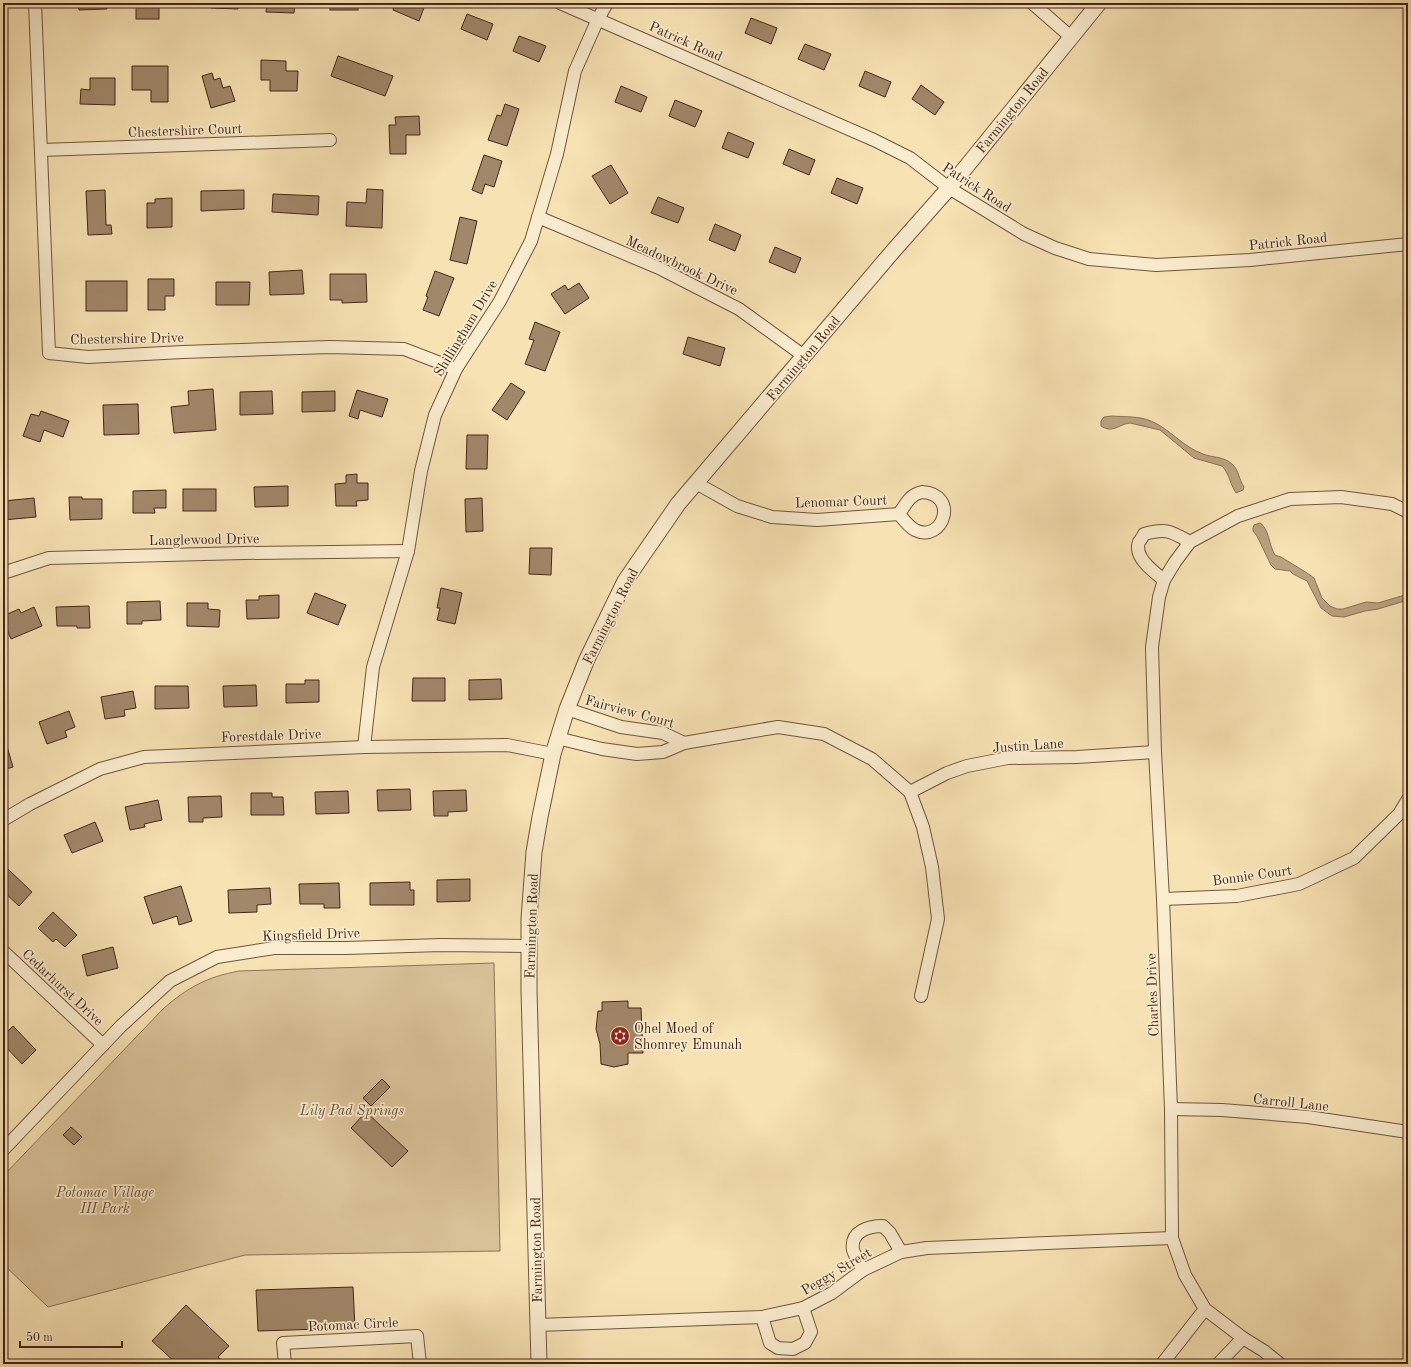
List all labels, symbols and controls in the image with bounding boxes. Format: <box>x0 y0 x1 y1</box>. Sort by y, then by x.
street label: Patrick Road <box>647 20 724 64</box>
street label: Farmington Road <box>974 65 1051 156</box>
street label: Chestershire Court <box>128 122 243 140</box>
street label: Patrick Road <box>940 161 1013 215</box>
street label: Patrick Road <box>1248 231 1328 253</box>
street label: Meadowbrook Drive <box>624 234 740 298</box>
street label: Shillingham Drive <box>432 278 500 379</box>
street label: Farmington Road <box>764 314 843 404</box>
street label: Chestershire Drive <box>70 331 184 347</box>
street label: Lenomar Court <box>795 493 888 511</box>
street label: Langlewood Drive <box>149 532 259 548</box>
street label: Farmington Road <box>581 566 641 667</box>
street label: Fairview Court <box>584 693 676 731</box>
street label: Forestdale Drive <box>221 727 322 745</box>
street label: Justin Lane <box>992 737 1064 755</box>
street label: Bonnie Court <box>1211 863 1293 889</box>
street label: Farmington Road <box>523 873 541 979</box>
street label: Kingsfield Drive <box>262 926 360 944</box>
street label: Cedarhurst Drive <box>19 947 106 1029</box>
street label: Charles Drive <box>1145 953 1161 1037</box>
place label: Ohel Moed of Shomrey Emunah <box>634 1022 743 1052</box>
synagogue icon: Ohel Moed of Shomrey Emunah <box>609 1025 631 1047</box>
street label: Carroll Lane <box>1252 1092 1330 1114</box>
park label: Lily Pad Springs <box>299 1104 404 1119</box>
park label: Potomac Village III Park <box>55 1186 154 1216</box>
street label: Farmington Road <box>529 1197 545 1303</box>
street label: Peggy Street <box>799 1246 874 1298</box>
street label: Potomac Circle <box>307 1316 399 1334</box>
scale bar <box>20 1323 122 1349</box>
text: 50 m <box>26 1331 53 1344</box>

